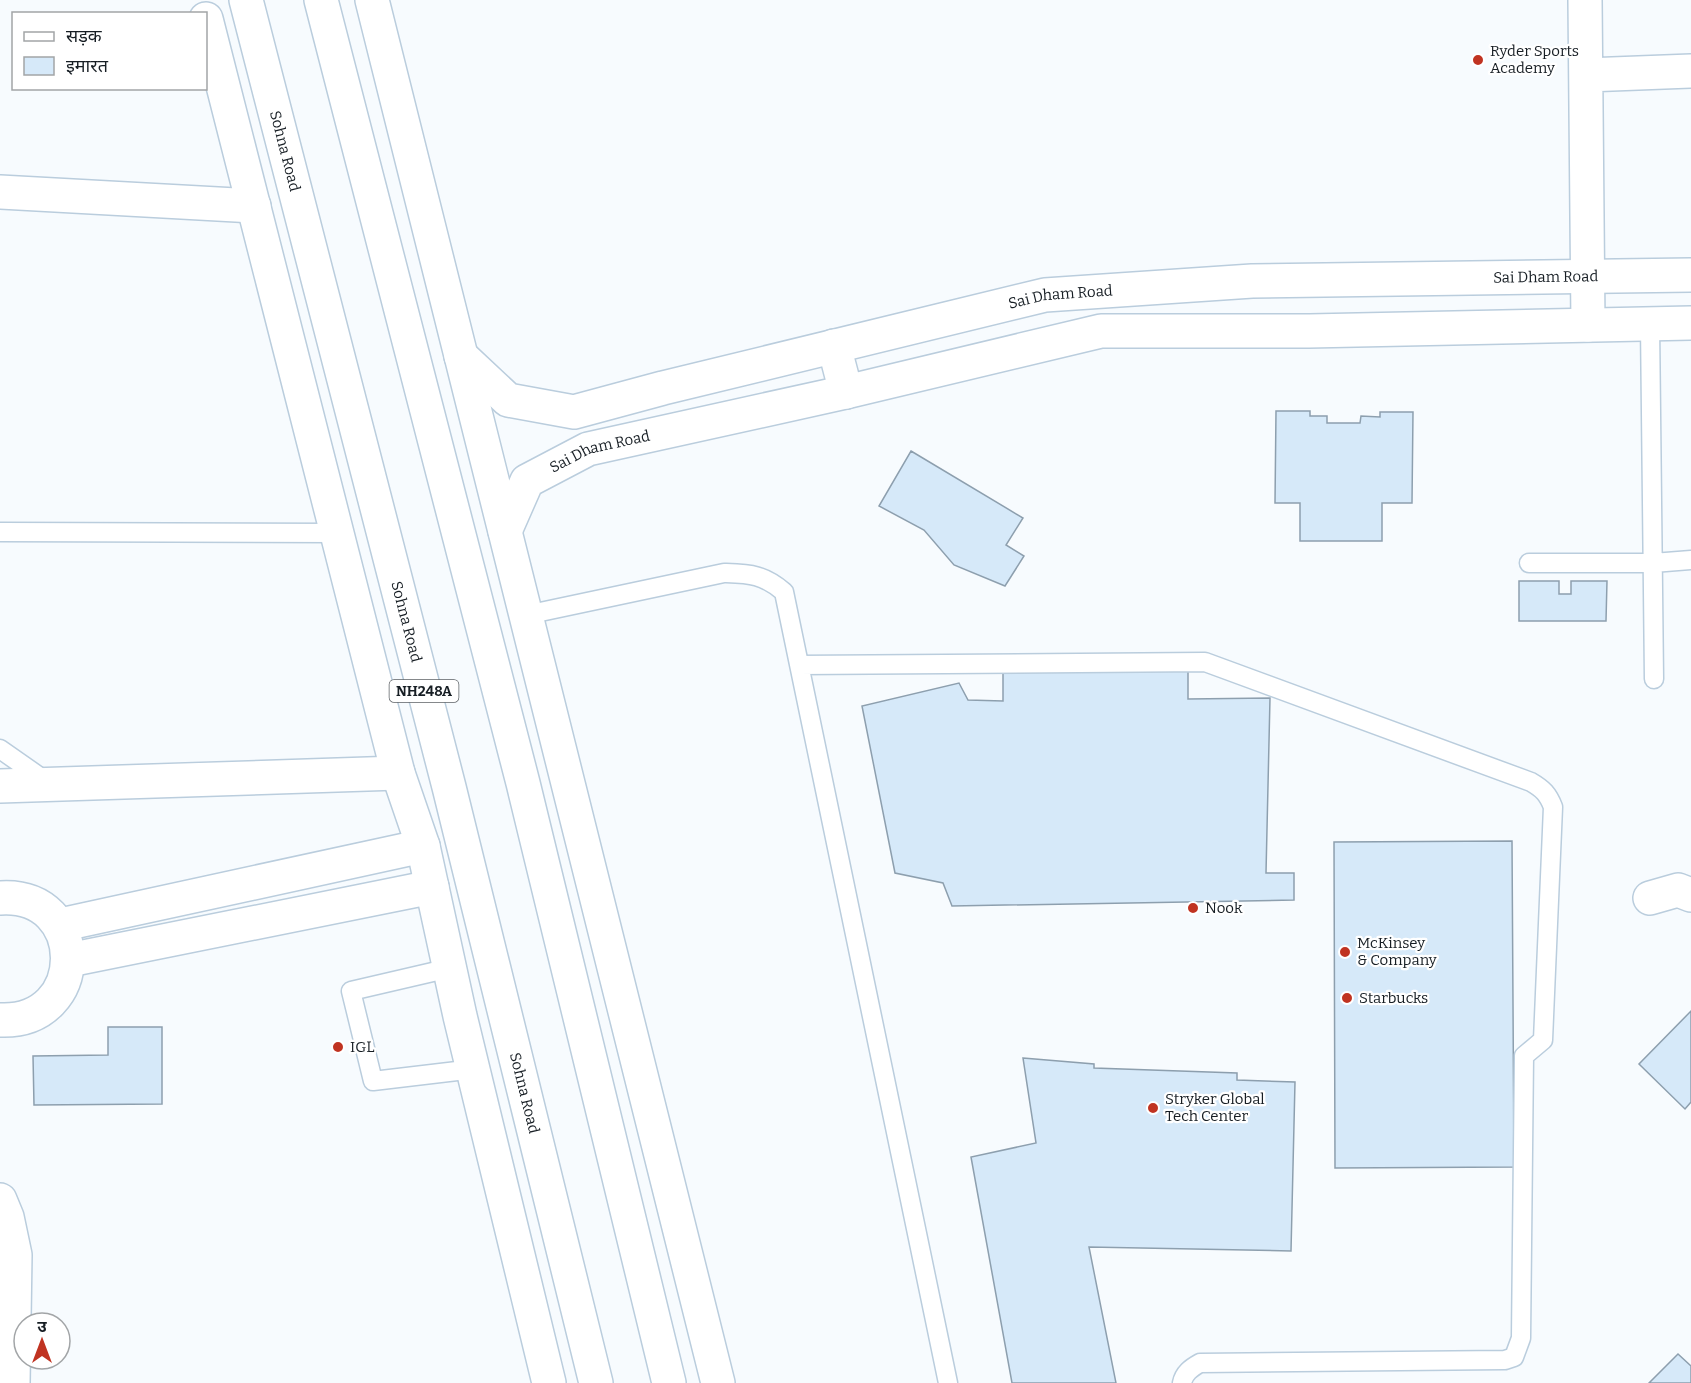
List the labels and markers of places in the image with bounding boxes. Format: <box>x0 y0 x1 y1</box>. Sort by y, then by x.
place label: Ryder Sports Academy <box>1490 42 1579 77</box>
marker: Ryder Sports Academy <box>1471 53 1485 67</box>
place label: Nook <box>1205 899 1243 917</box>
marker: Nook <box>1186 901 1200 915</box>
place label: McKinsey & Company <box>1357 934 1437 969</box>
marker: McKinsey & Company <box>1338 945 1352 959</box>
place label: Starbucks <box>1359 989 1428 1007</box>
marker: Starbucks <box>1340 991 1354 1005</box>
place label: IGL <box>350 1038 375 1056</box>
marker: IGL <box>331 1040 345 1054</box>
place label: Stryker Global Tech Center <box>1165 1090 1265 1125</box>
marker: Stryker Global Tech Center <box>1146 1101 1160 1115</box>

